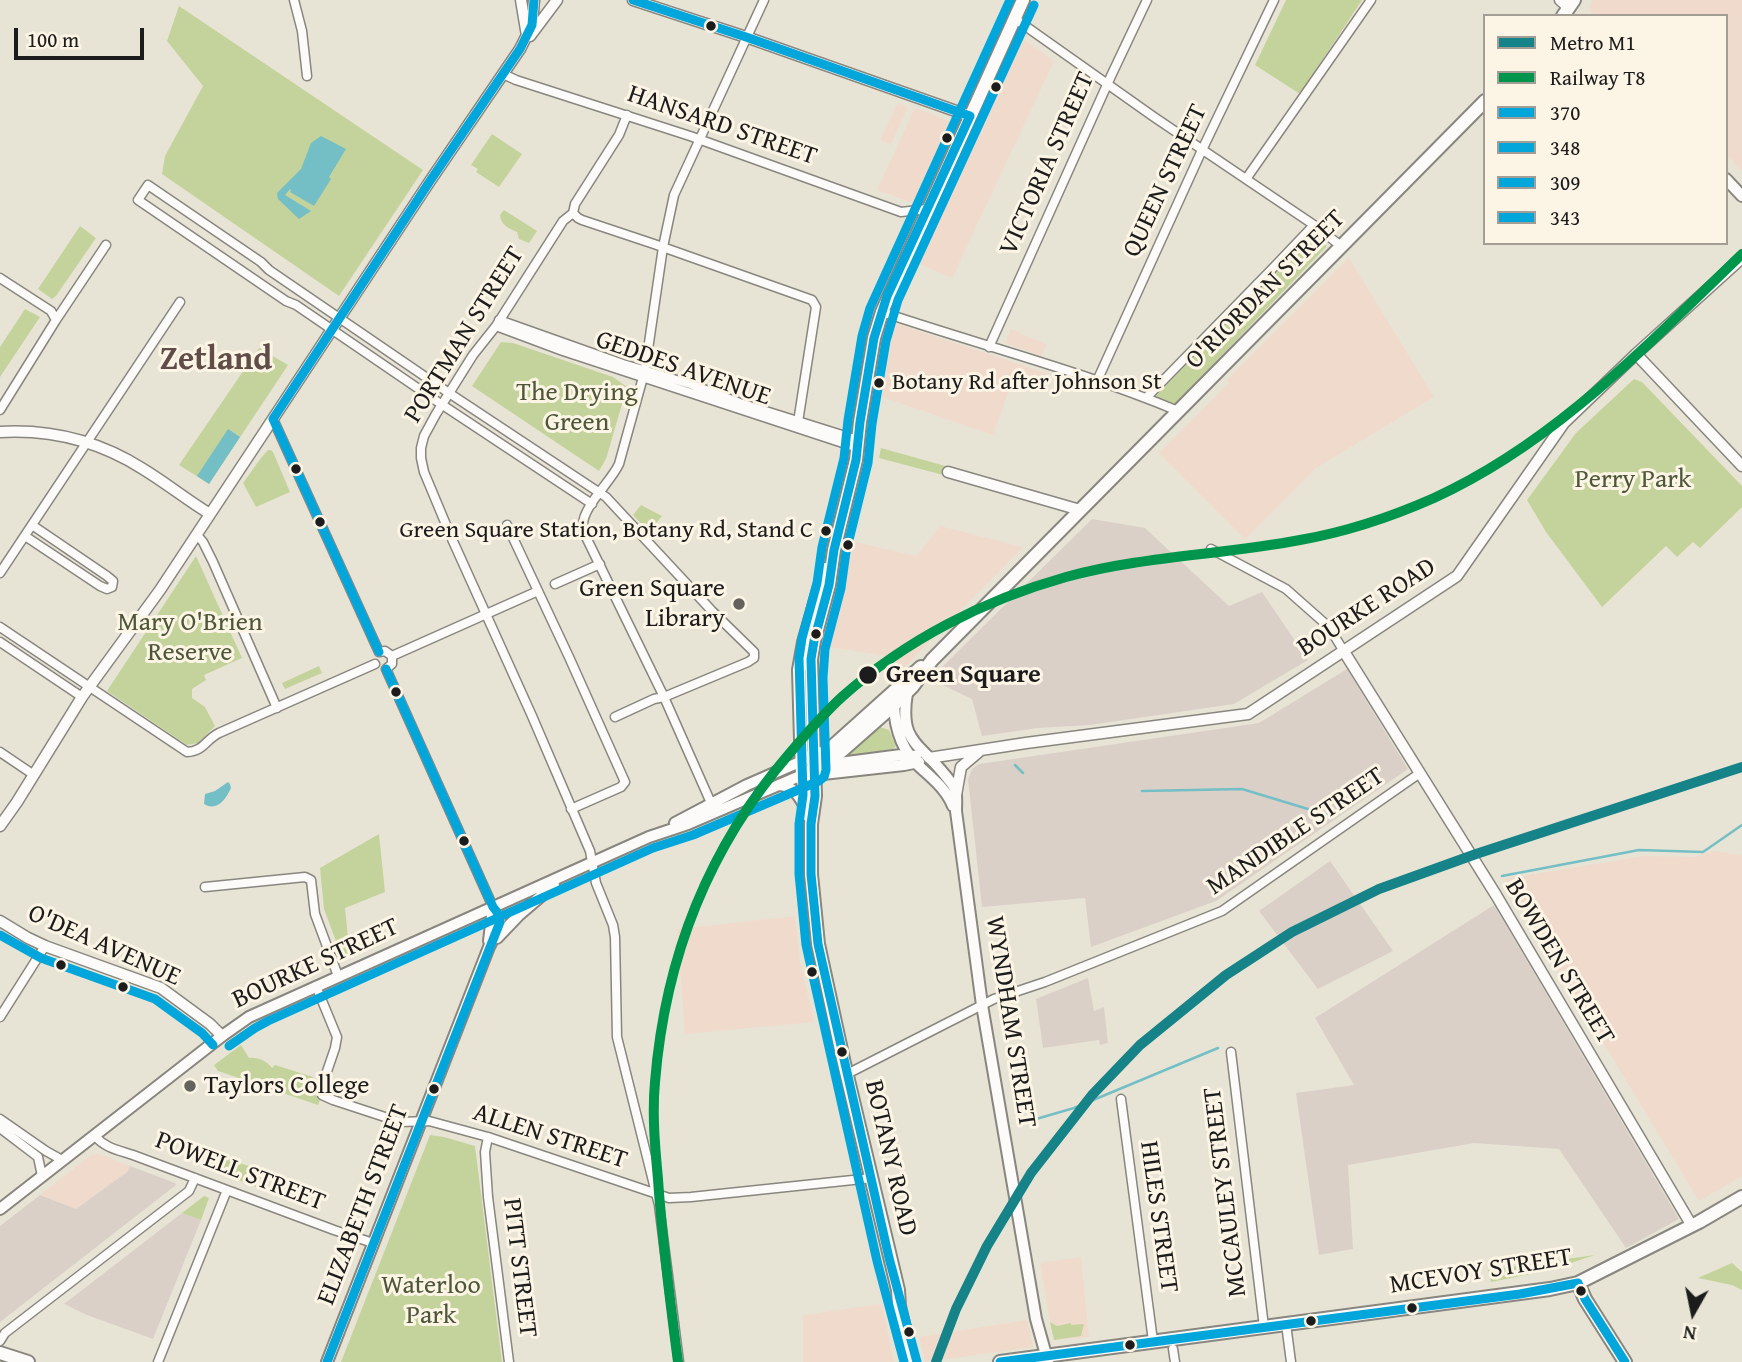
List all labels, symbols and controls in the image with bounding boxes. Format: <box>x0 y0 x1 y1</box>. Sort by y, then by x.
scale bar <box>18 14 147 58</box>
legend <box>1483 14 1728 245</box>
unlabelled marker <box>704 19 718 33</box>
text: 100 m <box>27 24 79 55</box>
text: Metro M1 <box>1550 27 1636 58</box>
text: Railway T8 <box>1550 62 1645 93</box>
street label: VICTORIA STREET <box>994 68 1102 260</box>
street label: HANSARD STREET <box>623 79 821 173</box>
unlabelled marker <box>989 80 1003 94</box>
text: 370 <box>1550 97 1580 128</box>
street label: QUEEN STREET <box>1117 100 1215 262</box>
unlabelled marker <box>940 131 954 145</box>
text: 348 <box>1550 132 1580 163</box>
text: 309 <box>1550 167 1580 198</box>
text: 343 <box>1550 202 1580 233</box>
street label: O'RIORDAN STREET <box>1180 204 1352 376</box>
street label: PORTMAN STREET <box>398 241 532 429</box>
street label: GEDDES AVENUE <box>591 324 775 414</box>
district label: Zetland <box>160 341 272 381</box>
place label: Botany Rd after Johnson St <box>892 369 1162 397</box>
marker: Botany Rd after Johnson St <box>872 376 886 390</box>
park label: The Drying Green <box>516 377 638 438</box>
unlabelled marker <box>289 462 303 476</box>
park label: Perry Park <box>1575 464 1691 496</box>
unlabelled marker <box>313 515 327 529</box>
place label: Green Square Station, Botany Rd, Stand C <box>399 517 813 545</box>
marker: Green Square Station, Botany Rd, Stand C <box>819 524 833 538</box>
unlabelled marker <box>841 538 855 552</box>
street label: BOURKE ROAD <box>1292 552 1442 664</box>
place label: Green Square Library <box>579 573 725 634</box>
marker: Green Square Library <box>731 596 747 612</box>
park label: Mary O'Brien Reserve <box>117 607 263 668</box>
unlabelled marker <box>809 627 823 641</box>
place label: Green Square <box>886 659 1041 691</box>
marker: Green Square <box>857 664 879 686</box>
unlabelled marker <box>389 685 403 699</box>
street label: MANDIBLE STREET <box>1201 761 1391 903</box>
unlabelled marker <box>457 834 471 848</box>
street label: BOWDEN STREET <box>1497 874 1621 1050</box>
street label: O'DEA AVENUE <box>23 898 185 994</box>
street label: BOURKE STREET <box>228 912 404 1016</box>
street label: WYNDHAM STREET <box>978 914 1042 1130</box>
unlabelled marker <box>54 958 68 972</box>
unlabelled marker <box>805 965 819 979</box>
unlabelled marker <box>116 980 130 994</box>
unlabelled marker <box>835 1045 849 1059</box>
place label: Taylors College <box>204 1070 369 1102</box>
street label: BOTANY ROAD <box>857 1077 923 1239</box>
marker: Taylors College <box>182 1078 198 1094</box>
unlabelled marker <box>427 1082 441 1096</box>
street label: MCCAULEY STREET <box>1198 1085 1254 1299</box>
street label: ALLEN STREET <box>469 1097 631 1177</box>
street label: ELIZABETH STREET <box>311 1100 417 1310</box>
street label: POWELL STREET <box>151 1125 329 1219</box>
street label: HILES STREET <box>1132 1139 1184 1295</box>
street label: PITT STREET <box>495 1197 543 1339</box>
street label: MCEVOY STREET <box>1388 1242 1574 1302</box>
park label: Waterloo Park <box>381 1270 481 1332</box>
north arrow <box>1658 1278 1728 1348</box>
unlabelled marker <box>1574 1284 1588 1298</box>
unlabelled marker <box>1405 1301 1419 1315</box>
unlabelled marker <box>1304 1314 1318 1328</box>
text: N <box>1681 1319 1698 1349</box>
unlabelled marker <box>902 1325 916 1339</box>
unlabelled marker <box>1123 1338 1137 1352</box>

